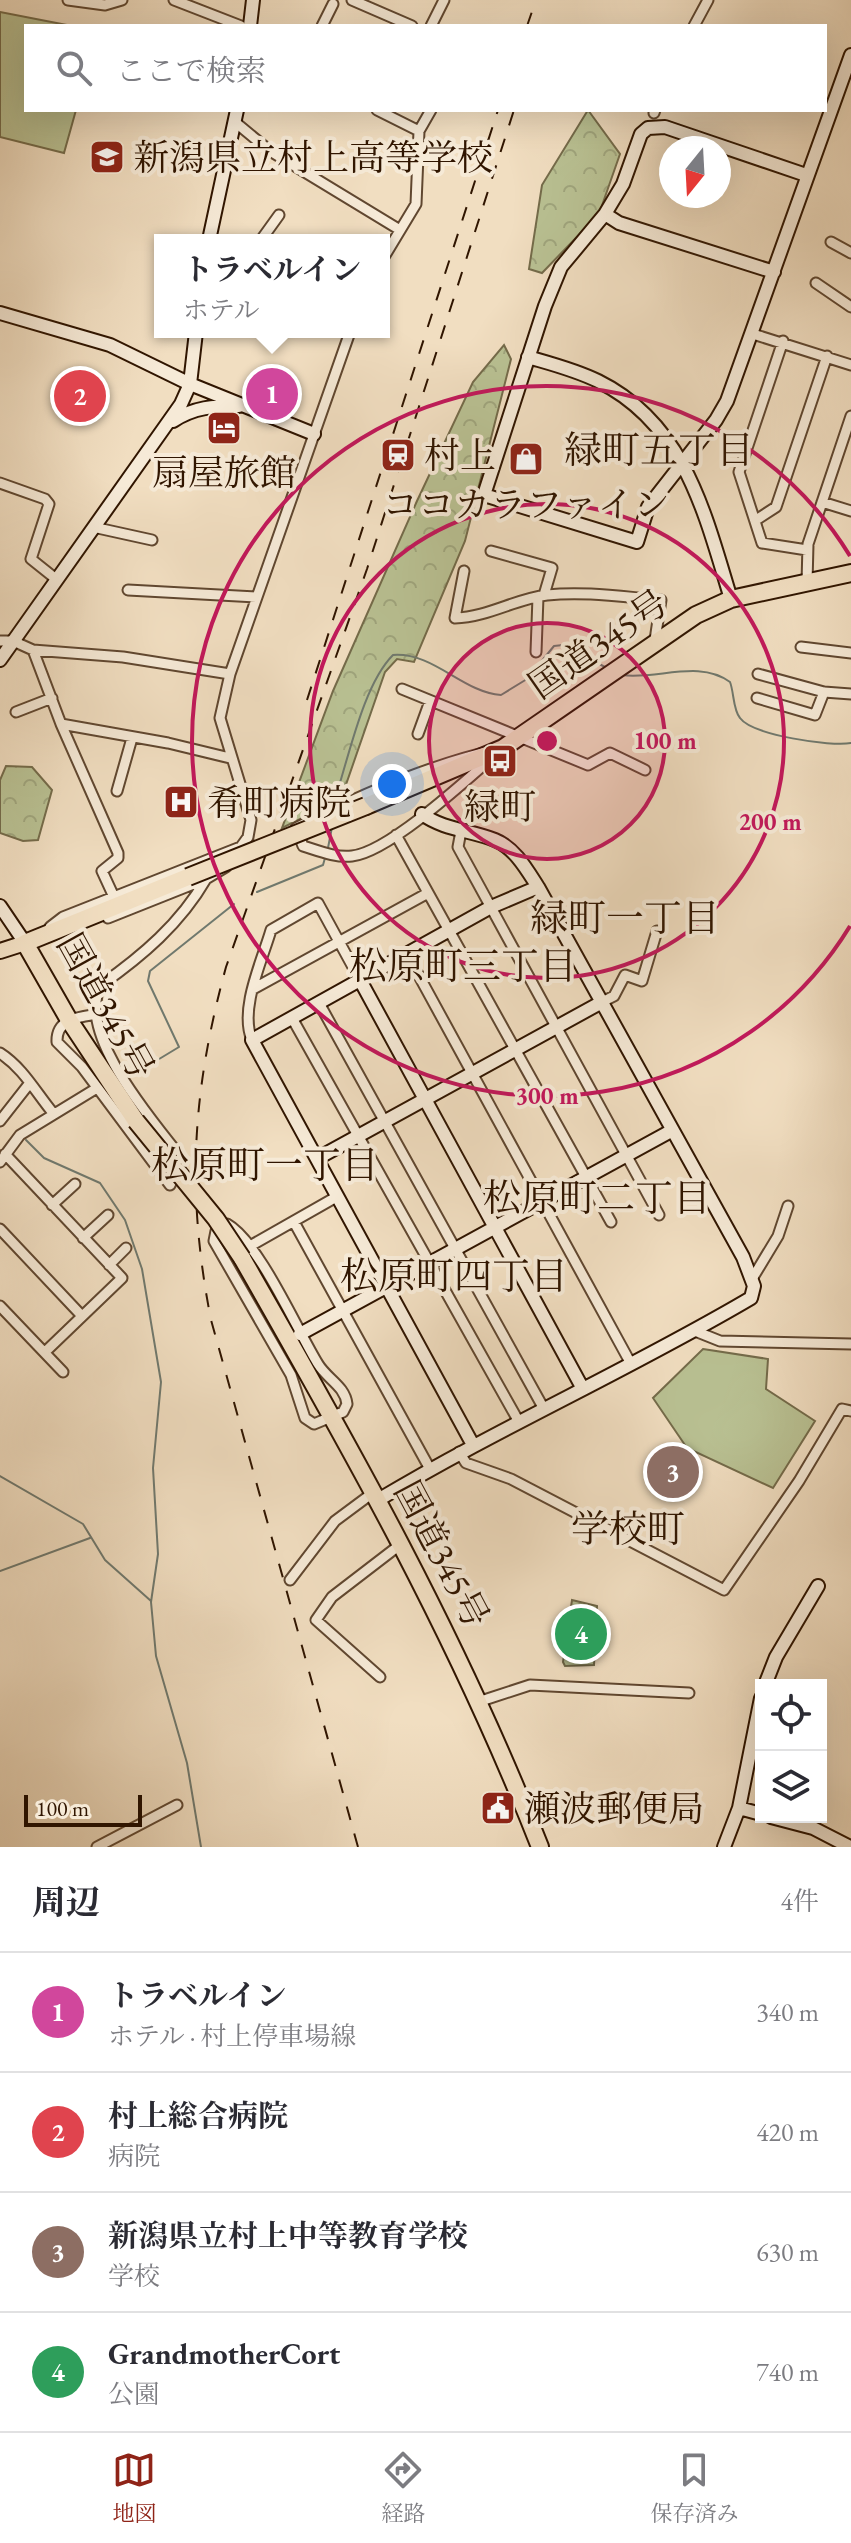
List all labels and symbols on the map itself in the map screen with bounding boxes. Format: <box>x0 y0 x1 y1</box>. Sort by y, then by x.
place label: 新潟県立村上高等学校 <box>133 134 493 181</box>
north arrow <box>659 136 731 208</box>
school or university icon: 新潟県立村上高等学校 <box>88 138 126 176</box>
pin: 1 <box>246 364 298 424</box>
pin: 2 <box>54 366 106 426</box>
hotel icon: 扇屋旅館 <box>205 409 243 447</box>
district label: 緑町五丁目 <box>564 425 754 474</box>
place label: 村上 <box>424 432 496 479</box>
station icon: 村上 <box>379 436 417 474</box>
shop icon: ココカラファイン <box>507 440 545 478</box>
place label: 扇屋旅館 <box>152 449 296 496</box>
place label: ココカラファイン <box>382 481 670 528</box>
street label: 国道345号 <box>519 579 677 709</box>
text: 100 m <box>633 725 697 756</box>
centre of rings <box>533 727 561 755</box>
bus stop icon: 緑町 <box>481 742 519 780</box>
your location <box>372 764 412 804</box>
place label: 肴町病院 <box>207 779 351 826</box>
hospital icon: 肴町病院 <box>162 783 200 821</box>
place label: 緑町 <box>464 783 536 830</box>
text: 200 m <box>738 806 802 837</box>
district label: 緑町一丁目 <box>530 893 720 942</box>
street label: 国道345号 <box>47 925 165 1087</box>
district label: 松原町三丁目 <box>349 941 577 990</box>
text: 300 m <box>515 1080 579 1111</box>
district label: 松原町一丁目 <box>151 1140 379 1189</box>
district label: 松原町二丁目 <box>483 1173 711 1222</box>
district label: 松原町四丁目 <box>340 1251 568 1300</box>
pin: 3 <box>647 1442 699 1502</box>
street label: 国道345号 <box>384 1472 500 1636</box>
district label: 学校町 <box>571 1504 685 1553</box>
pin: 4 <box>555 1604 607 1664</box>
place label: 瀬波郵便局 <box>524 1785 704 1832</box>
public building icon: 瀬波郵便局 <box>479 1789 517 1827</box>
scale bar <box>24 1791 142 1827</box>

